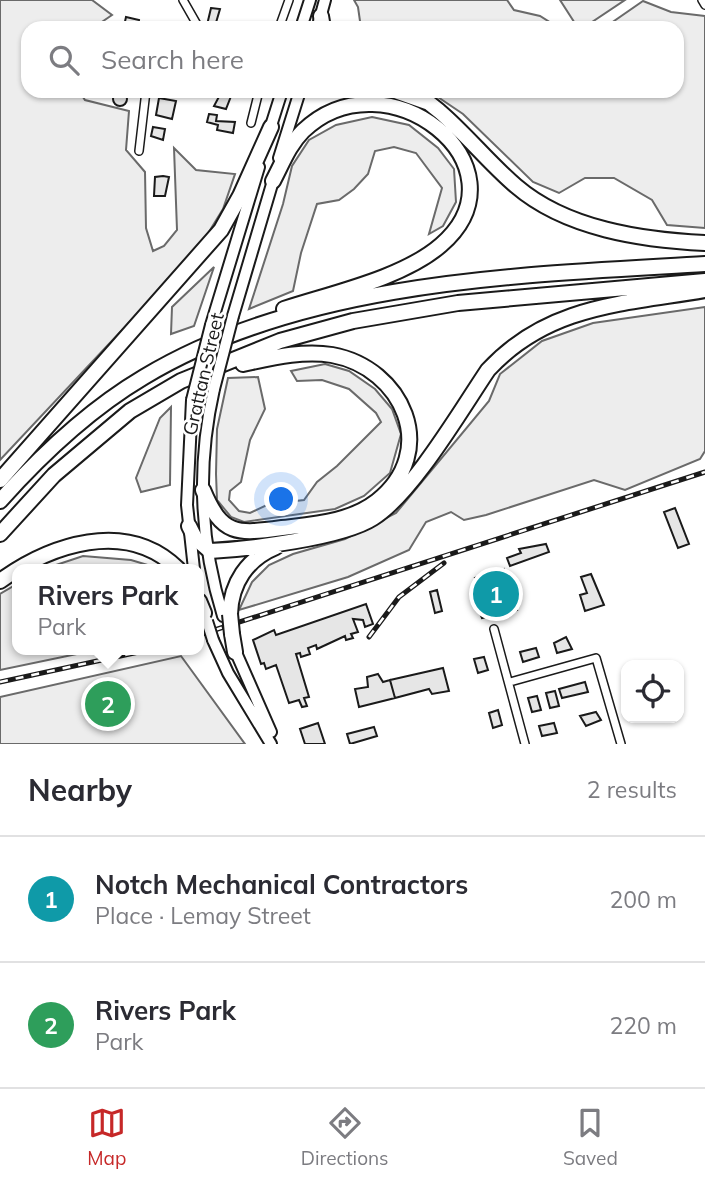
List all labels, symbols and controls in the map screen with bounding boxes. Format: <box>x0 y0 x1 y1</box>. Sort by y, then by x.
search box <box>21 21 684 98</box>
icon: search <box>45 41 83 79</box>
text: Search here <box>101 43 244 76</box>
street label: Grattan Street <box>177 310 229 438</box>
your location <box>264 482 298 516</box>
popup <box>12 564 204 655</box>
pin: 1 <box>473 568 519 620</box>
text: Rivers Park <box>38 579 178 612</box>
text: Park <box>38 612 86 641</box>
map controls <box>621 660 684 723</box>
button: locate <box>621 660 684 723</box>
pin: 2 <box>85 678 131 730</box>
text: Nearby <box>28 771 132 809</box>
text: 2 results <box>587 775 677 804</box>
text: Notch Mechanical Contractors <box>95 868 468 901</box>
text: 1 <box>44 885 58 914</box>
text: 200 m <box>609 885 677 914</box>
text: Place · Lemay Street <box>95 901 311 930</box>
text: Rivers Park <box>95 994 236 1027</box>
text: 2 <box>44 1011 58 1040</box>
text: 220 m <box>609 1011 677 1040</box>
text: Park <box>95 1027 143 1056</box>
tab: Map <box>87 1104 126 1170</box>
tab: Directions <box>301 1104 389 1170</box>
tab: Saved <box>563 1104 618 1170</box>

